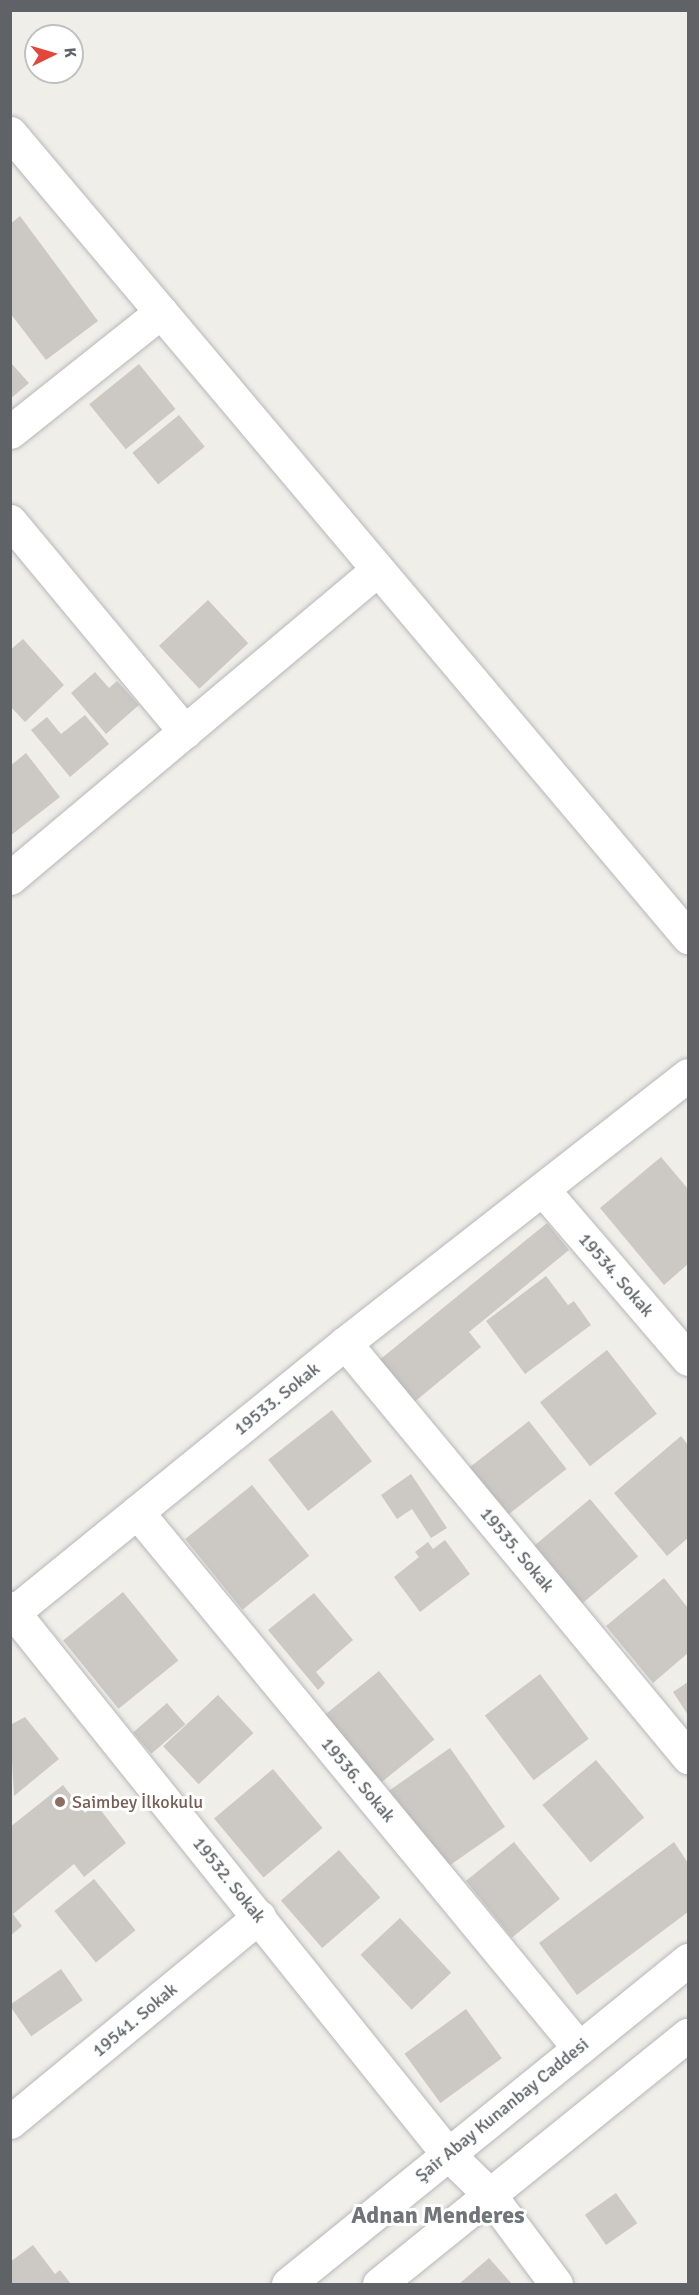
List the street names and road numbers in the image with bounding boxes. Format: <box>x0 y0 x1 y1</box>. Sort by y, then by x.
street label: 19534. Sokak <box>574 1229 658 1321</box>
street label: 19533. Sokak <box>230 1358 324 1440</box>
street label: 19535. Sokak <box>475 1503 559 1597</box>
street label: 19536. Sokak <box>316 1733 400 1827</box>
street label: 19532. Sokak <box>188 1833 270 1927</box>
street label: 19541. Sokak <box>88 1978 182 2062</box>
street label: Şair Abay Kunanbay Caddesi <box>411 2033 593 2187</box>

